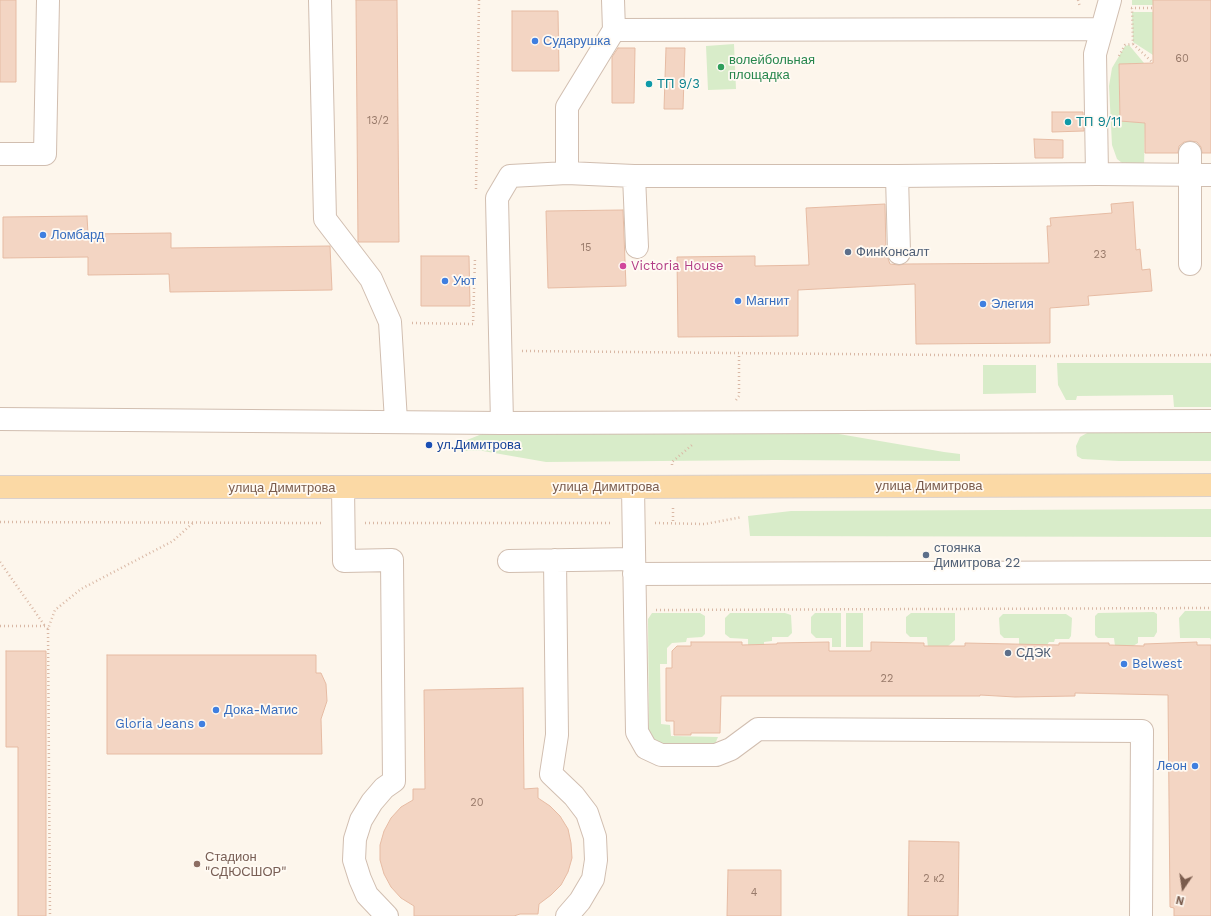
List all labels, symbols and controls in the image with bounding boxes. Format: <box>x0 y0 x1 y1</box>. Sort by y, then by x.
place label: Сударушка <box>543 33 610 49</box>
marker: Сударушка <box>530 36 540 46</box>
place label: волейбольная площадка <box>729 52 815 83</box>
house number: 60 <box>1175 52 1189 66</box>
marker: волейбольная площадка <box>716 62 726 72</box>
place label: ТП 9/3 <box>657 76 700 92</box>
marker: ТП 9/3 <box>644 79 654 89</box>
house number: 13/2 <box>367 114 389 128</box>
place label: ТП 9/11 <box>1076 114 1121 130</box>
marker: ТП 9/11 <box>1063 117 1073 127</box>
place label: Ломбард <box>51 227 104 243</box>
marker: Ломбард <box>38 230 48 240</box>
house number: 15 <box>581 241 591 255</box>
place label: ФинКонсалт <box>856 244 930 260</box>
marker: ФинКонсалт <box>843 247 853 257</box>
house number: 23 <box>1094 248 1106 262</box>
place label: Victoria House <box>631 258 724 274</box>
marker: Victoria House <box>618 261 628 271</box>
place label: Уют <box>453 273 476 289</box>
marker: Уют <box>440 276 450 286</box>
place label: Магнит <box>746 293 789 309</box>
marker: Магнит <box>733 296 743 306</box>
place label: Элегия <box>991 296 1034 312</box>
marker: Элегия <box>978 299 988 309</box>
place label: ул.Димитрова <box>437 437 521 453</box>
marker: ул.Димитрова <box>424 440 434 450</box>
street label: улица Димитрова <box>876 478 982 494</box>
street label: улица Димитрова <box>553 479 659 495</box>
street label: улица Димитрова <box>229 480 335 496</box>
place label: стоянка Димитрова 22 <box>934 540 1020 571</box>
marker: стоянка Димитрова 22 <box>921 550 931 560</box>
place label: СДЭК <box>1016 645 1051 661</box>
marker: СДЭК <box>1003 648 1013 658</box>
place label: Belwest <box>1132 656 1182 672</box>
marker: Belwest <box>1119 659 1129 669</box>
house number: 22 <box>881 672 893 686</box>
place label: Дока-Матис <box>224 702 298 718</box>
marker: Дока-Матис <box>211 705 221 715</box>
place label: Gloria Jeans <box>115 716 194 732</box>
marker: Gloria Jeans <box>197 719 207 729</box>
place label: Леон <box>1157 758 1187 774</box>
marker: Леон <box>1190 761 1200 771</box>
house number: 20 <box>470 796 484 810</box>
place label: Стадион "СДЮСШОР" <box>205 849 286 880</box>
marker: Стадион "СДЮСШОР" <box>192 859 202 869</box>
north arrow <box>1163 868 1203 908</box>
house number: 2 к2 <box>923 872 945 886</box>
house number: 4 <box>751 886 757 900</box>
text: N <box>1175 893 1186 907</box>

